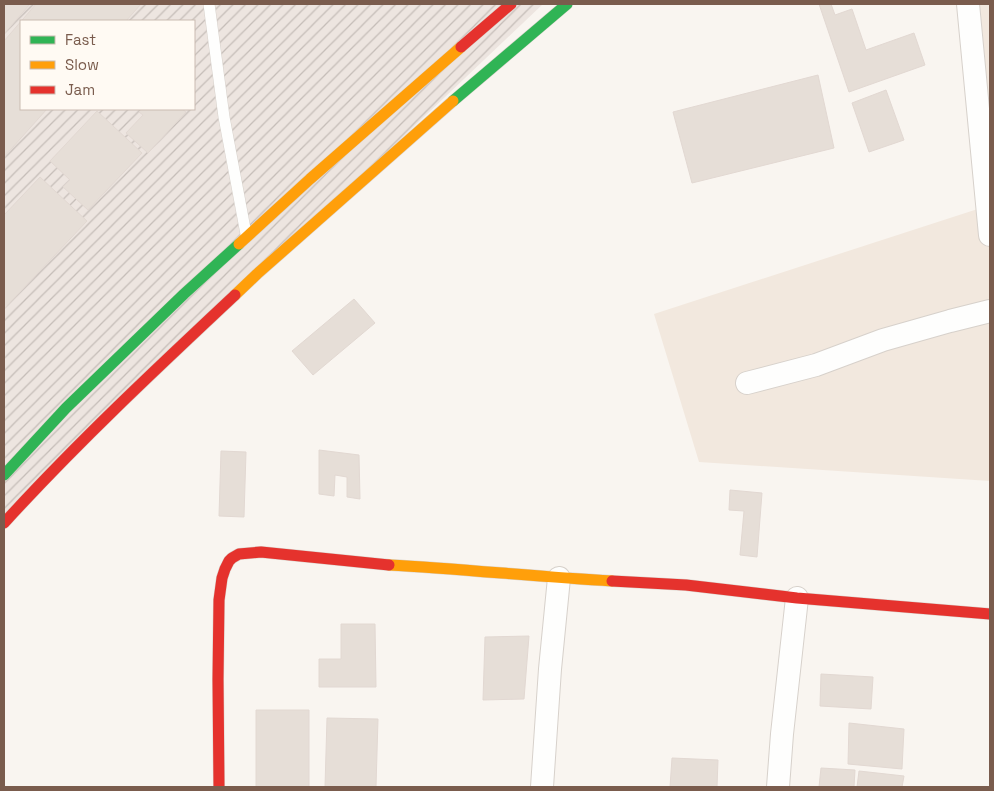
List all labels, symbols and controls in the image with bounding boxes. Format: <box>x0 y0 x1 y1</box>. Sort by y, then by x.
legend <box>20 20 195 110</box>
text: Fast <box>65 30 96 49</box>
text: Slow <box>65 55 99 74</box>
text: Jam <box>65 80 95 99</box>

